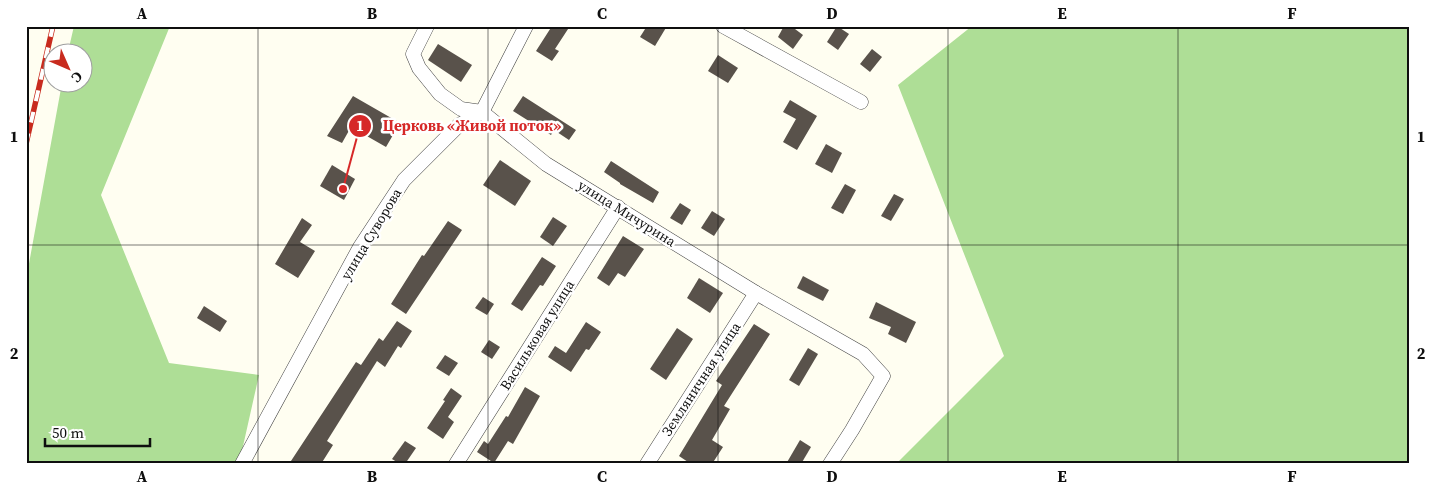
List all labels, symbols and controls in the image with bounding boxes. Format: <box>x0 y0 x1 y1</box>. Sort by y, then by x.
text: A <box>137 2 148 24</box>
text: B <box>367 2 378 24</box>
text: C <box>597 2 607 24</box>
text: D <box>826 2 838 24</box>
text: E <box>1057 2 1067 24</box>
text: F <box>1287 2 1297 24</box>
north arrow <box>42 42 92 92</box>
text: С <box>67 67 87 88</box>
callout: Церковь «Живой поток» <box>348 111 571 141</box>
text: 1 <box>356 115 364 136</box>
text: Церковь «Живой поток» <box>383 115 561 136</box>
text: 1 <box>10 125 18 147</box>
text: 1 <box>1417 125 1425 147</box>
street label: улица Мичурина <box>574 175 681 252</box>
street label: улица Суворова <box>336 184 407 284</box>
street label: Васильковая улица <box>495 275 579 394</box>
street label: Земляничная улица <box>657 317 746 440</box>
text: 2 <box>10 342 19 364</box>
text: 2 <box>1417 342 1426 364</box>
scale bar <box>45 415 150 447</box>
text: 50 m <box>52 422 84 443</box>
text: A <box>137 465 148 487</box>
text: B <box>367 465 378 487</box>
text: C <box>597 465 607 487</box>
text: D <box>826 465 838 487</box>
text: E <box>1057 465 1067 487</box>
text: F <box>1287 465 1297 487</box>

